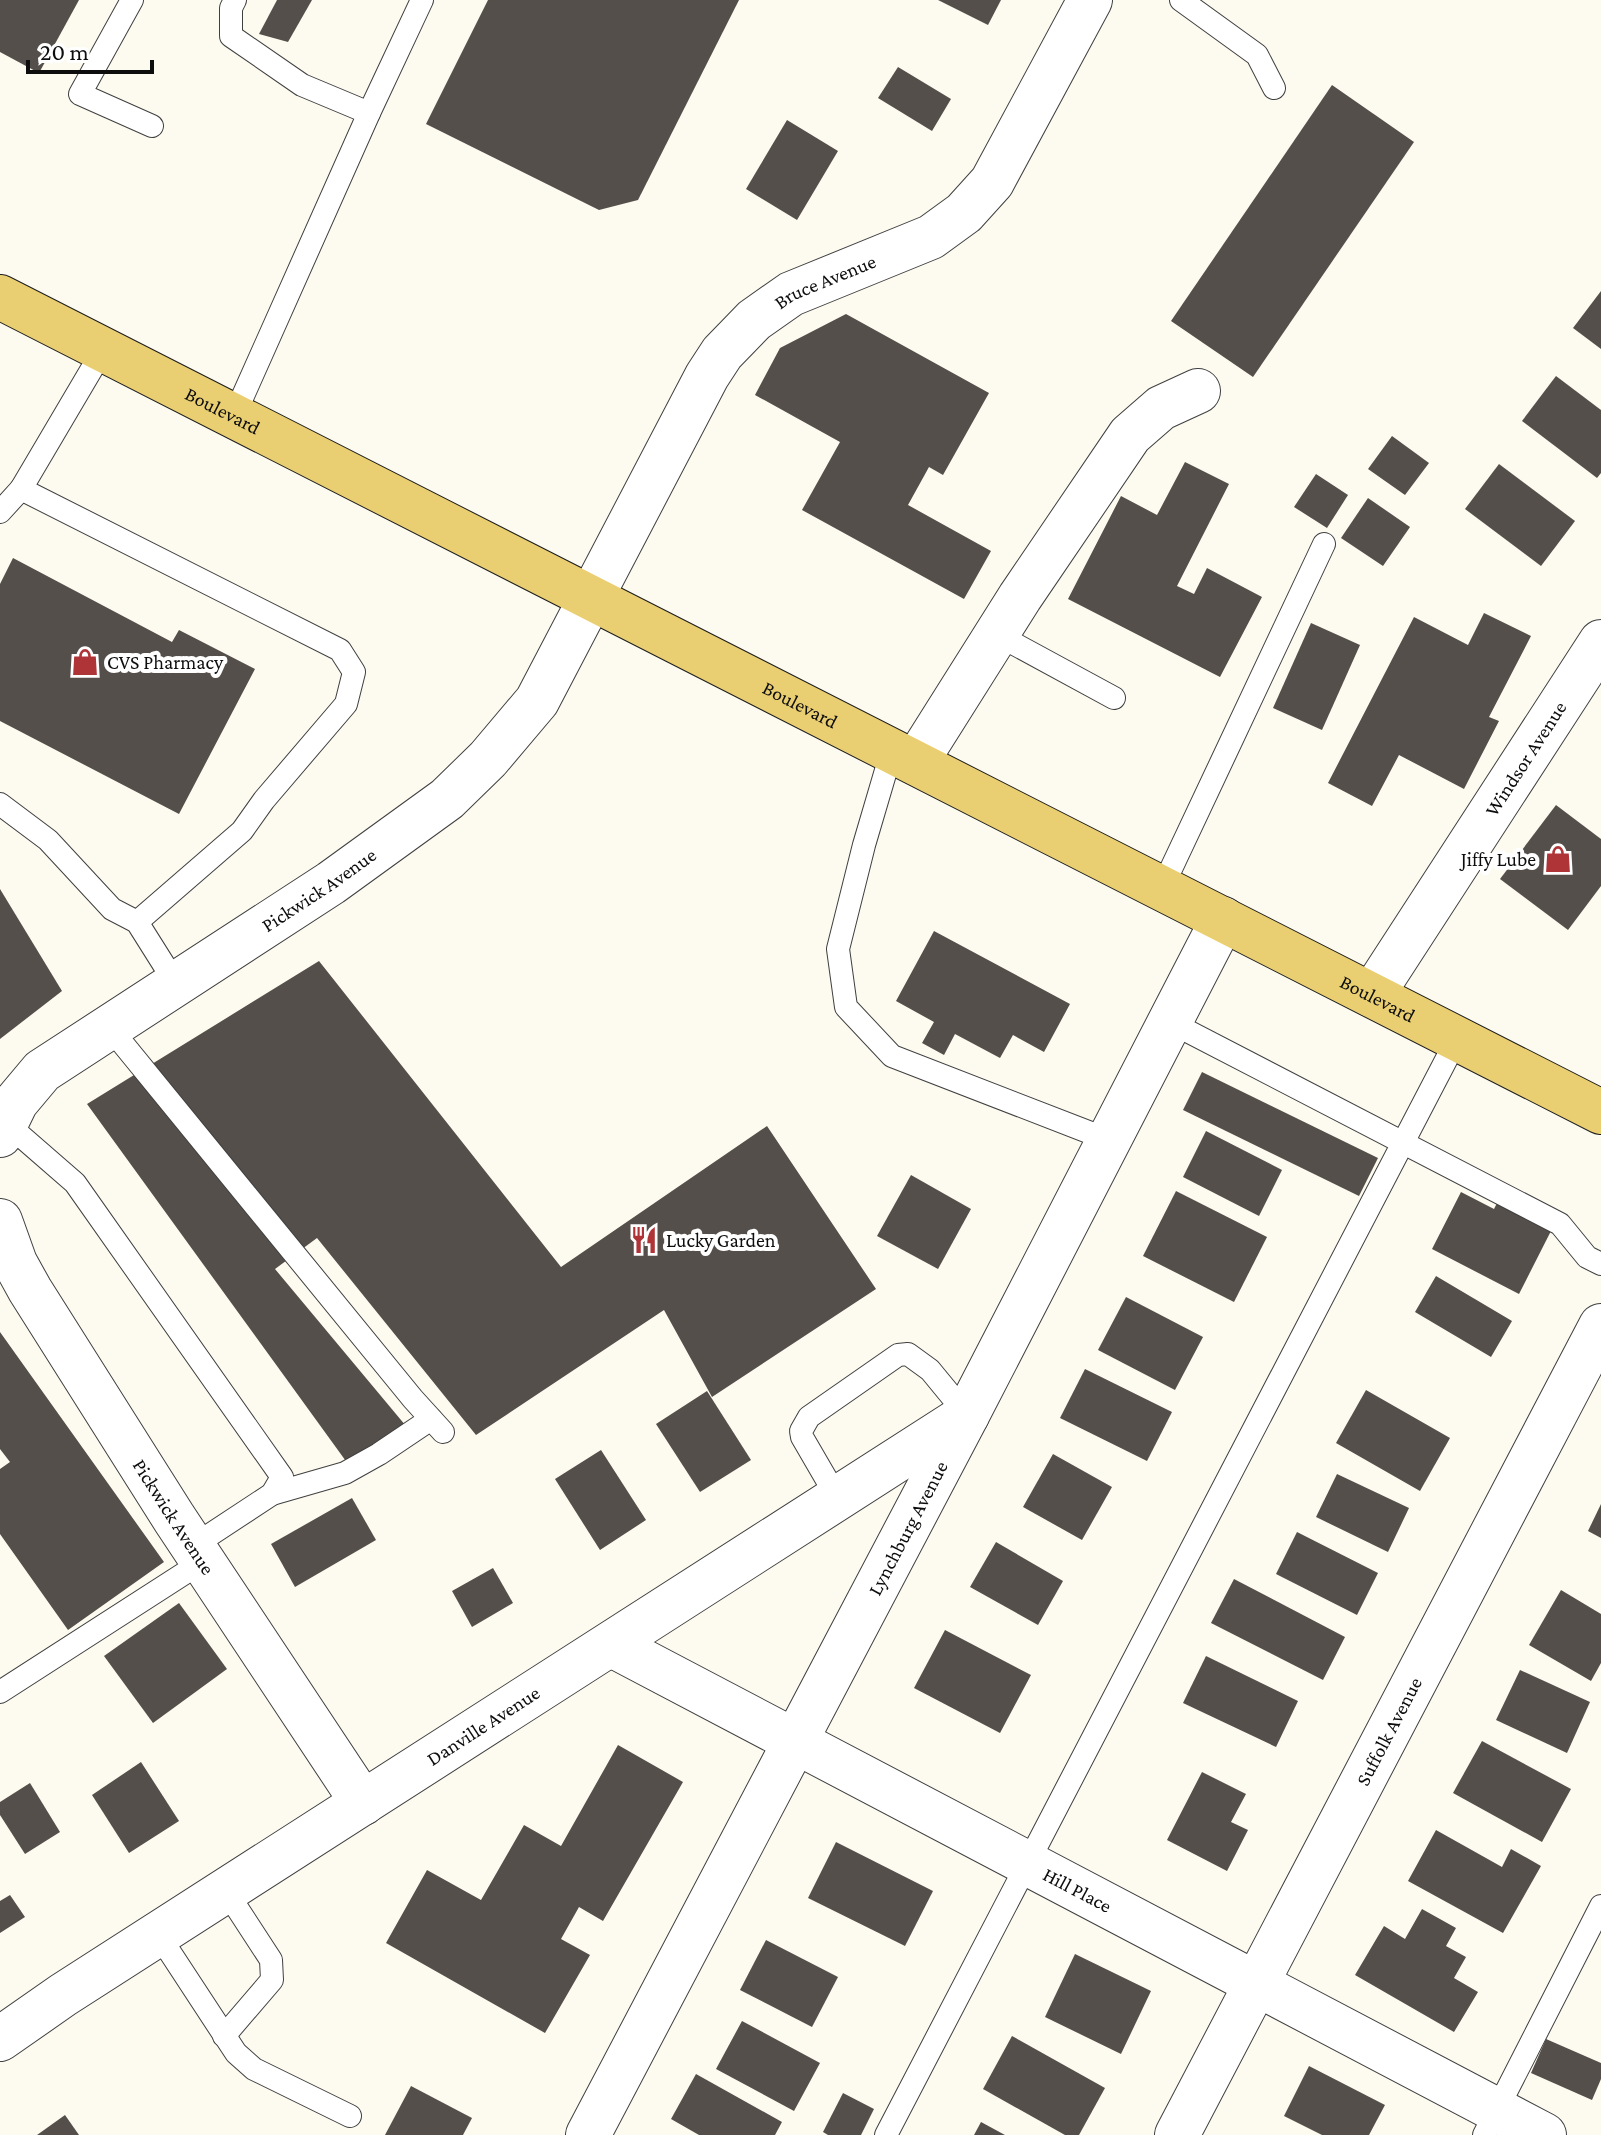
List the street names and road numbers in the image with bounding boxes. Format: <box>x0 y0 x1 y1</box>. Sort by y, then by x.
street label: Bruce Avenue <box>770 250 879 313</box>
street label: Boulevard <box>182 382 264 439</box>
street label: Boulevard <box>759 676 842 733</box>
street label: Windsor Avenue <box>1480 697 1571 820</box>
street label: Pickwick Avenue <box>258 843 380 936</box>
street label: Boulevard <box>1337 970 1419 1027</box>
street label: Pickwick Avenue <box>129 1455 219 1579</box>
street label: Lynchburg Avenue <box>863 1457 952 1599</box>
street label: Suffolk Avenue <box>1351 1673 1426 1789</box>
street label: Danville Avenue <box>423 1681 544 1770</box>
street label: Hill Place <box>1040 1863 1116 1917</box>

